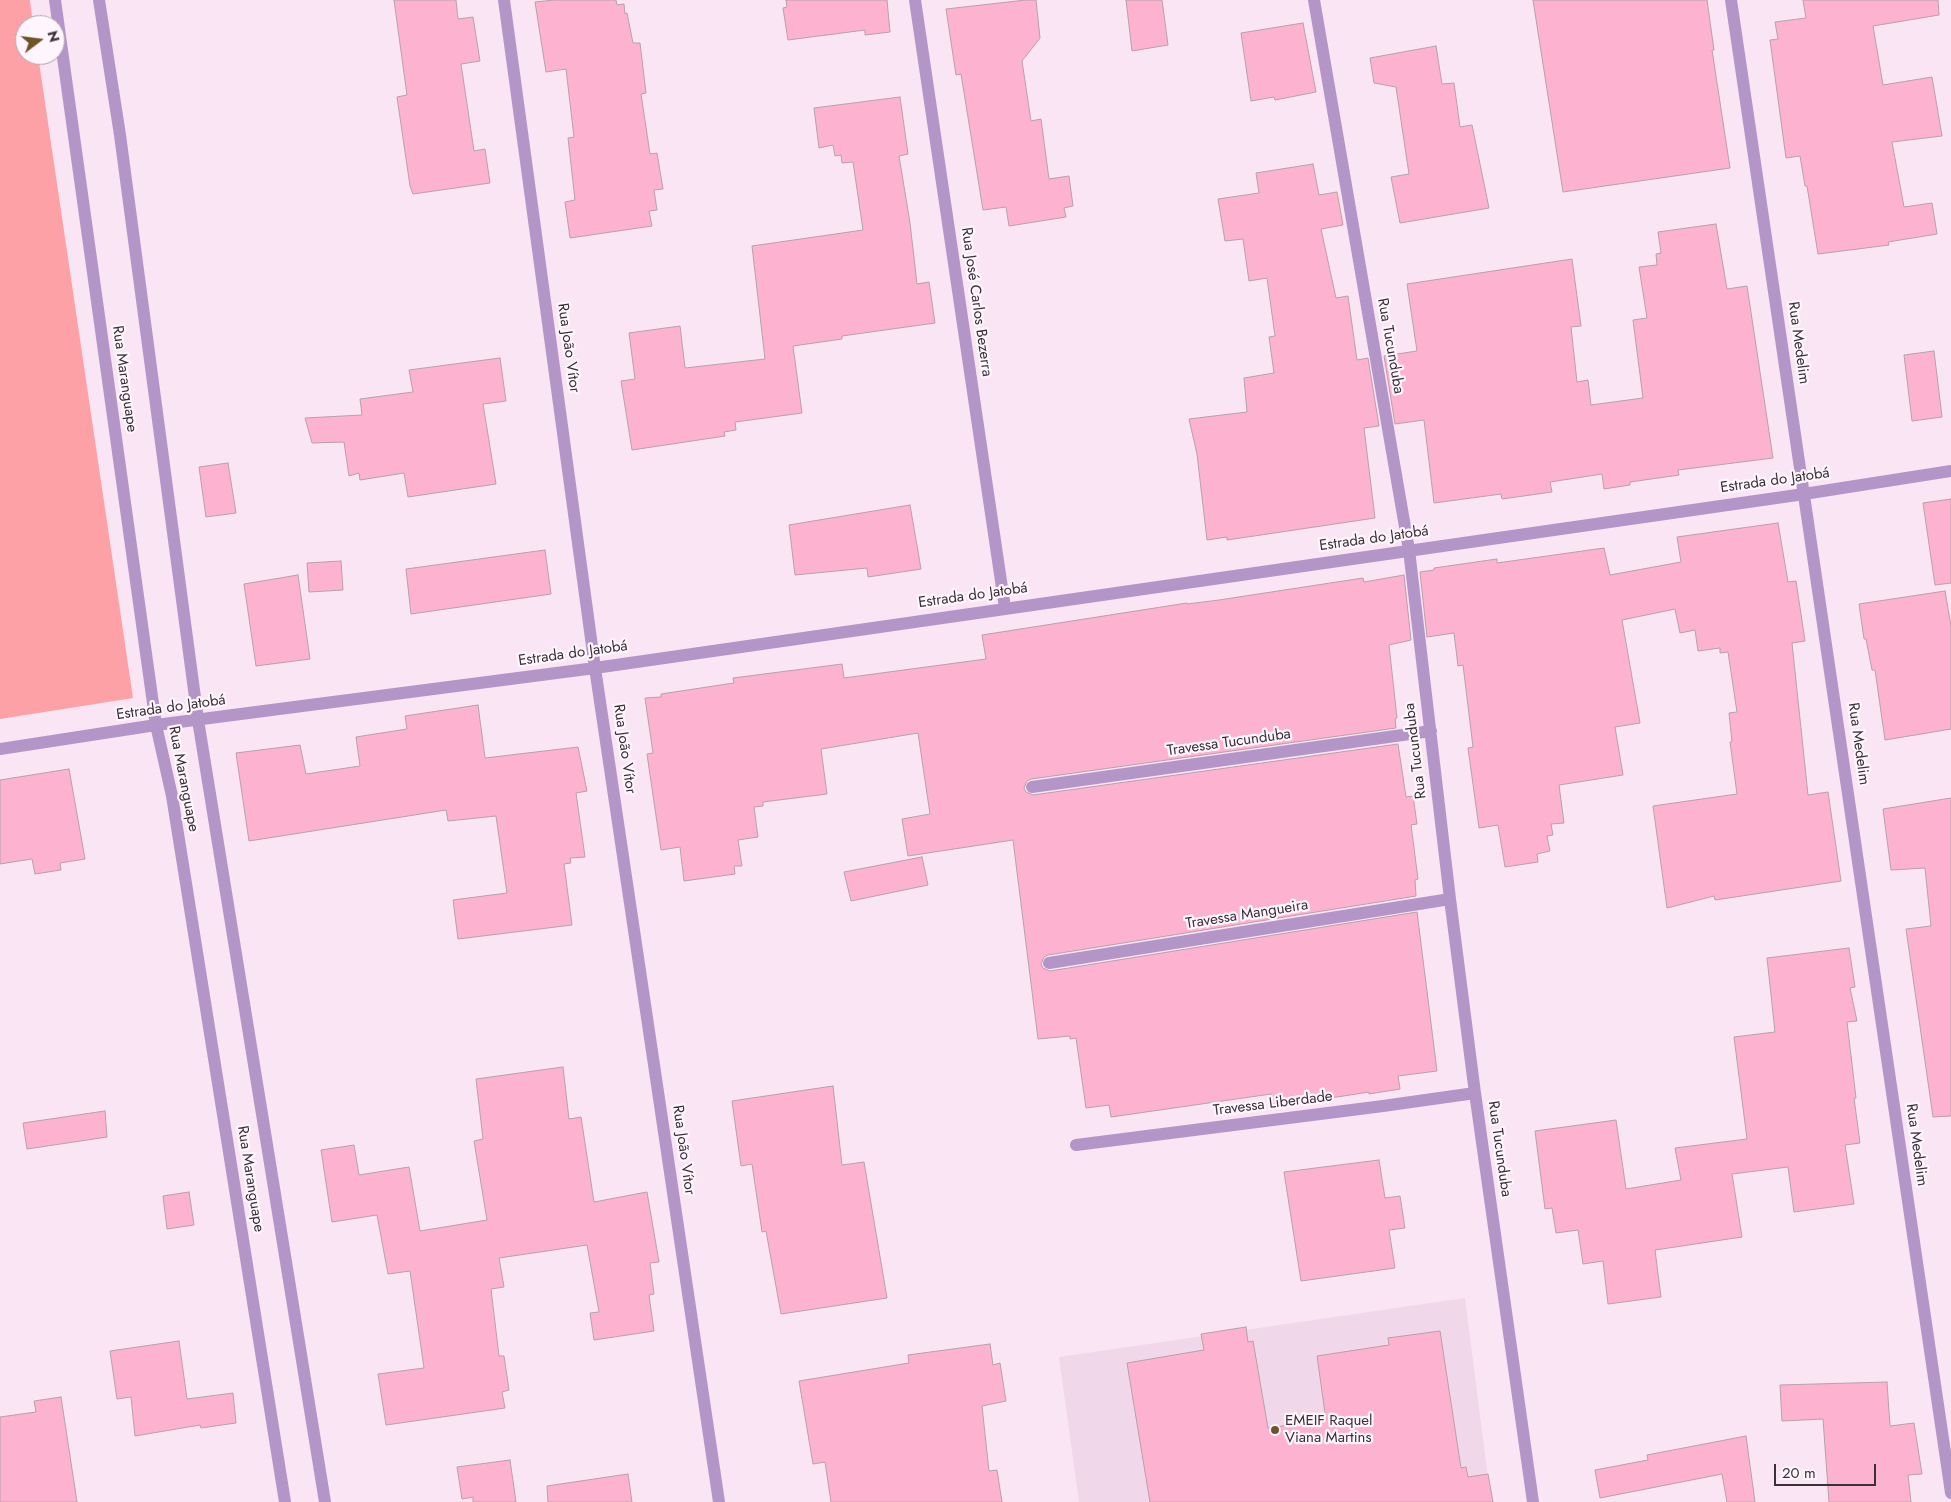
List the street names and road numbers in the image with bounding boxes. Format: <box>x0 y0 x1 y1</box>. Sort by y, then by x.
street label: Rua José Carlos Bezerra <box>957 226 995 378</box>
street label: Rua Tucunduba <box>1373 297 1407 395</box>
street label: Rua Medelim <box>1783 301 1813 385</box>
street label: Rua João Vítor <box>553 302 583 394</box>
street label: Rua Maranguape <box>108 325 140 433</box>
street label: Estrada do Jatobá <box>1719 464 1831 498</box>
street label: Estrada do Jatobá <box>1318 522 1430 556</box>
street label: Estrada do Jatobá <box>917 579 1029 613</box>
street label: Estrada do Jatobá <box>517 637 629 671</box>
street label: Estrada do Jatobá <box>115 691 227 725</box>
street label: Rua Tucunduba <box>1401 702 1431 800</box>
street label: Rua Medelim <box>1843 702 1873 786</box>
street label: Rua João Vítor <box>609 703 639 795</box>
street label: Rua Maranguape <box>164 725 202 833</box>
street label: Travessa Tucunduba <box>1166 725 1292 761</box>
street label: Travessa Mangueira <box>1185 896 1309 934</box>
street label: Travessa Liberdade <box>1212 1088 1334 1120</box>
street label: Rua Tucunduba <box>1483 1100 1515 1198</box>
street label: Rua Medelim <box>1901 1103 1931 1187</box>
street label: Rua João Vítor <box>668 1104 698 1196</box>
street label: Rua Maranguape <box>233 1125 267 1233</box>

